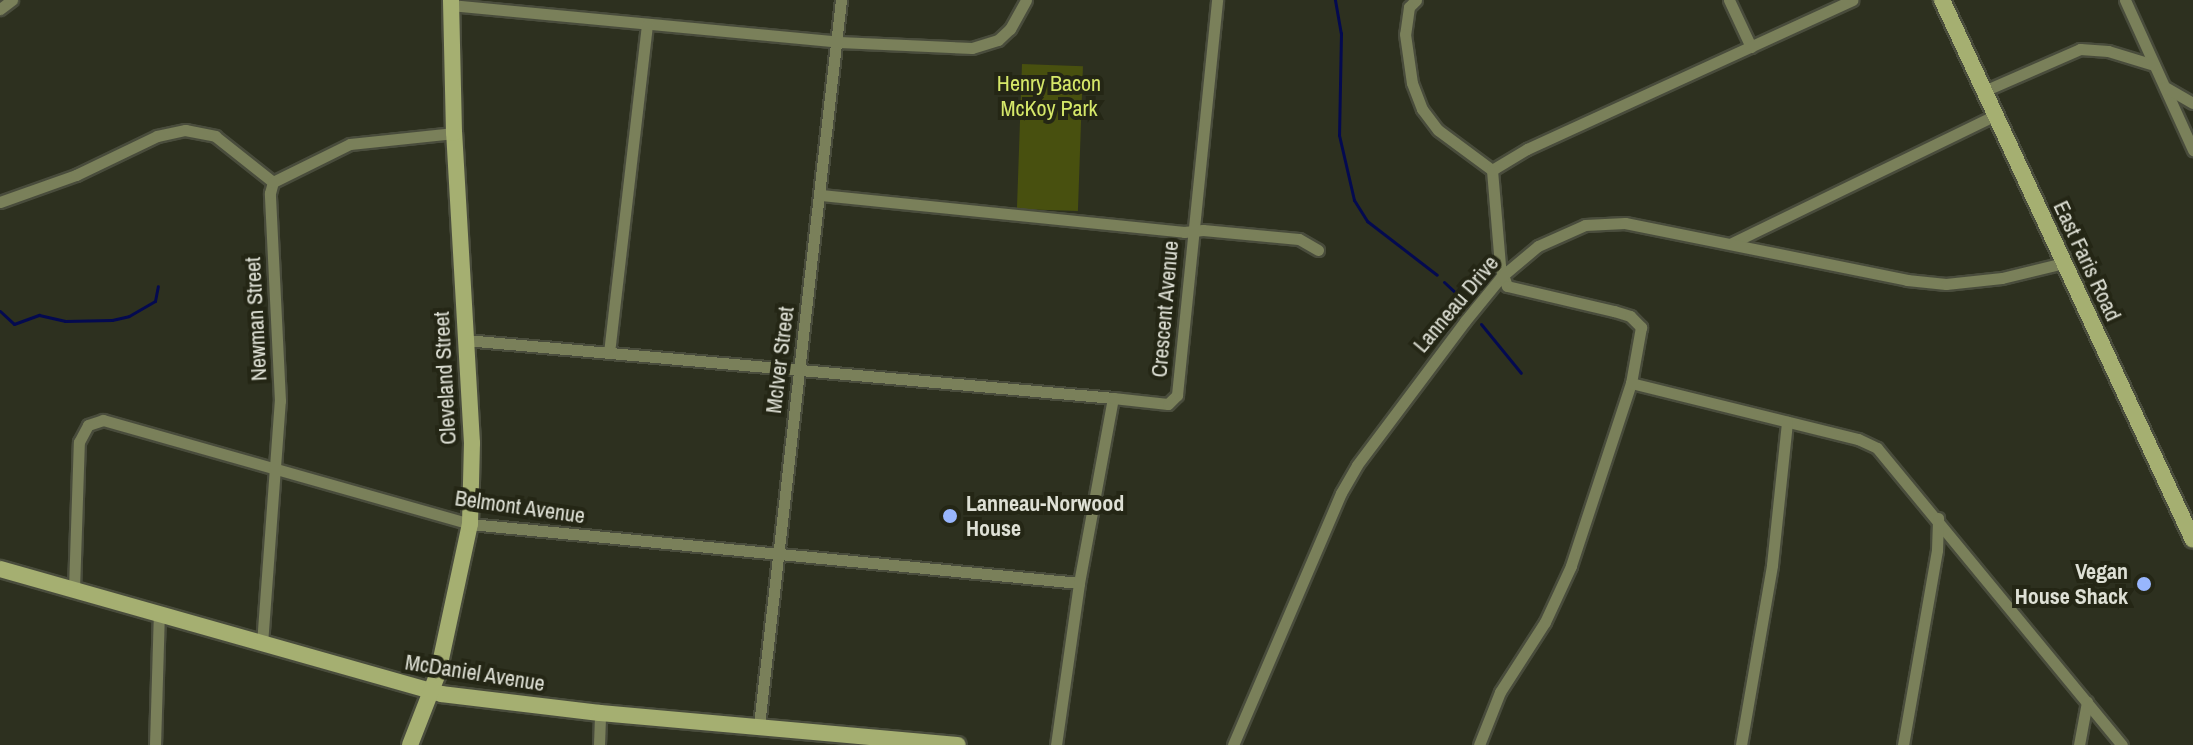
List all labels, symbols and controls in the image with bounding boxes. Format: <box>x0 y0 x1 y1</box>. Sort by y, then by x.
park label: Henry Bacon McKoy Park <box>997 70 1101 122</box>
street label: East Faris Road <box>2048 197 2126 325</box>
street label: Crescent Avenue <box>1146 239 1184 379</box>
street label: Lanneau Drive <box>1408 250 1504 358</box>
street label: Newman Street <box>240 256 272 382</box>
street label: McIver Street <box>760 305 800 415</box>
street label: Cleveland Street <box>428 311 462 445</box>
street label: Belmont Avenue <box>453 485 587 529</box>
place label: Lanneau-Norwood House <box>966 490 1124 542</box>
marker: Lanneau-Norwood House <box>941 507 959 525</box>
place label: Vegan House Shack <box>2015 558 2128 610</box>
marker: Vegan House Shack <box>2135 575 2153 593</box>
street label: McDaniel Avenue <box>403 649 547 697</box>

